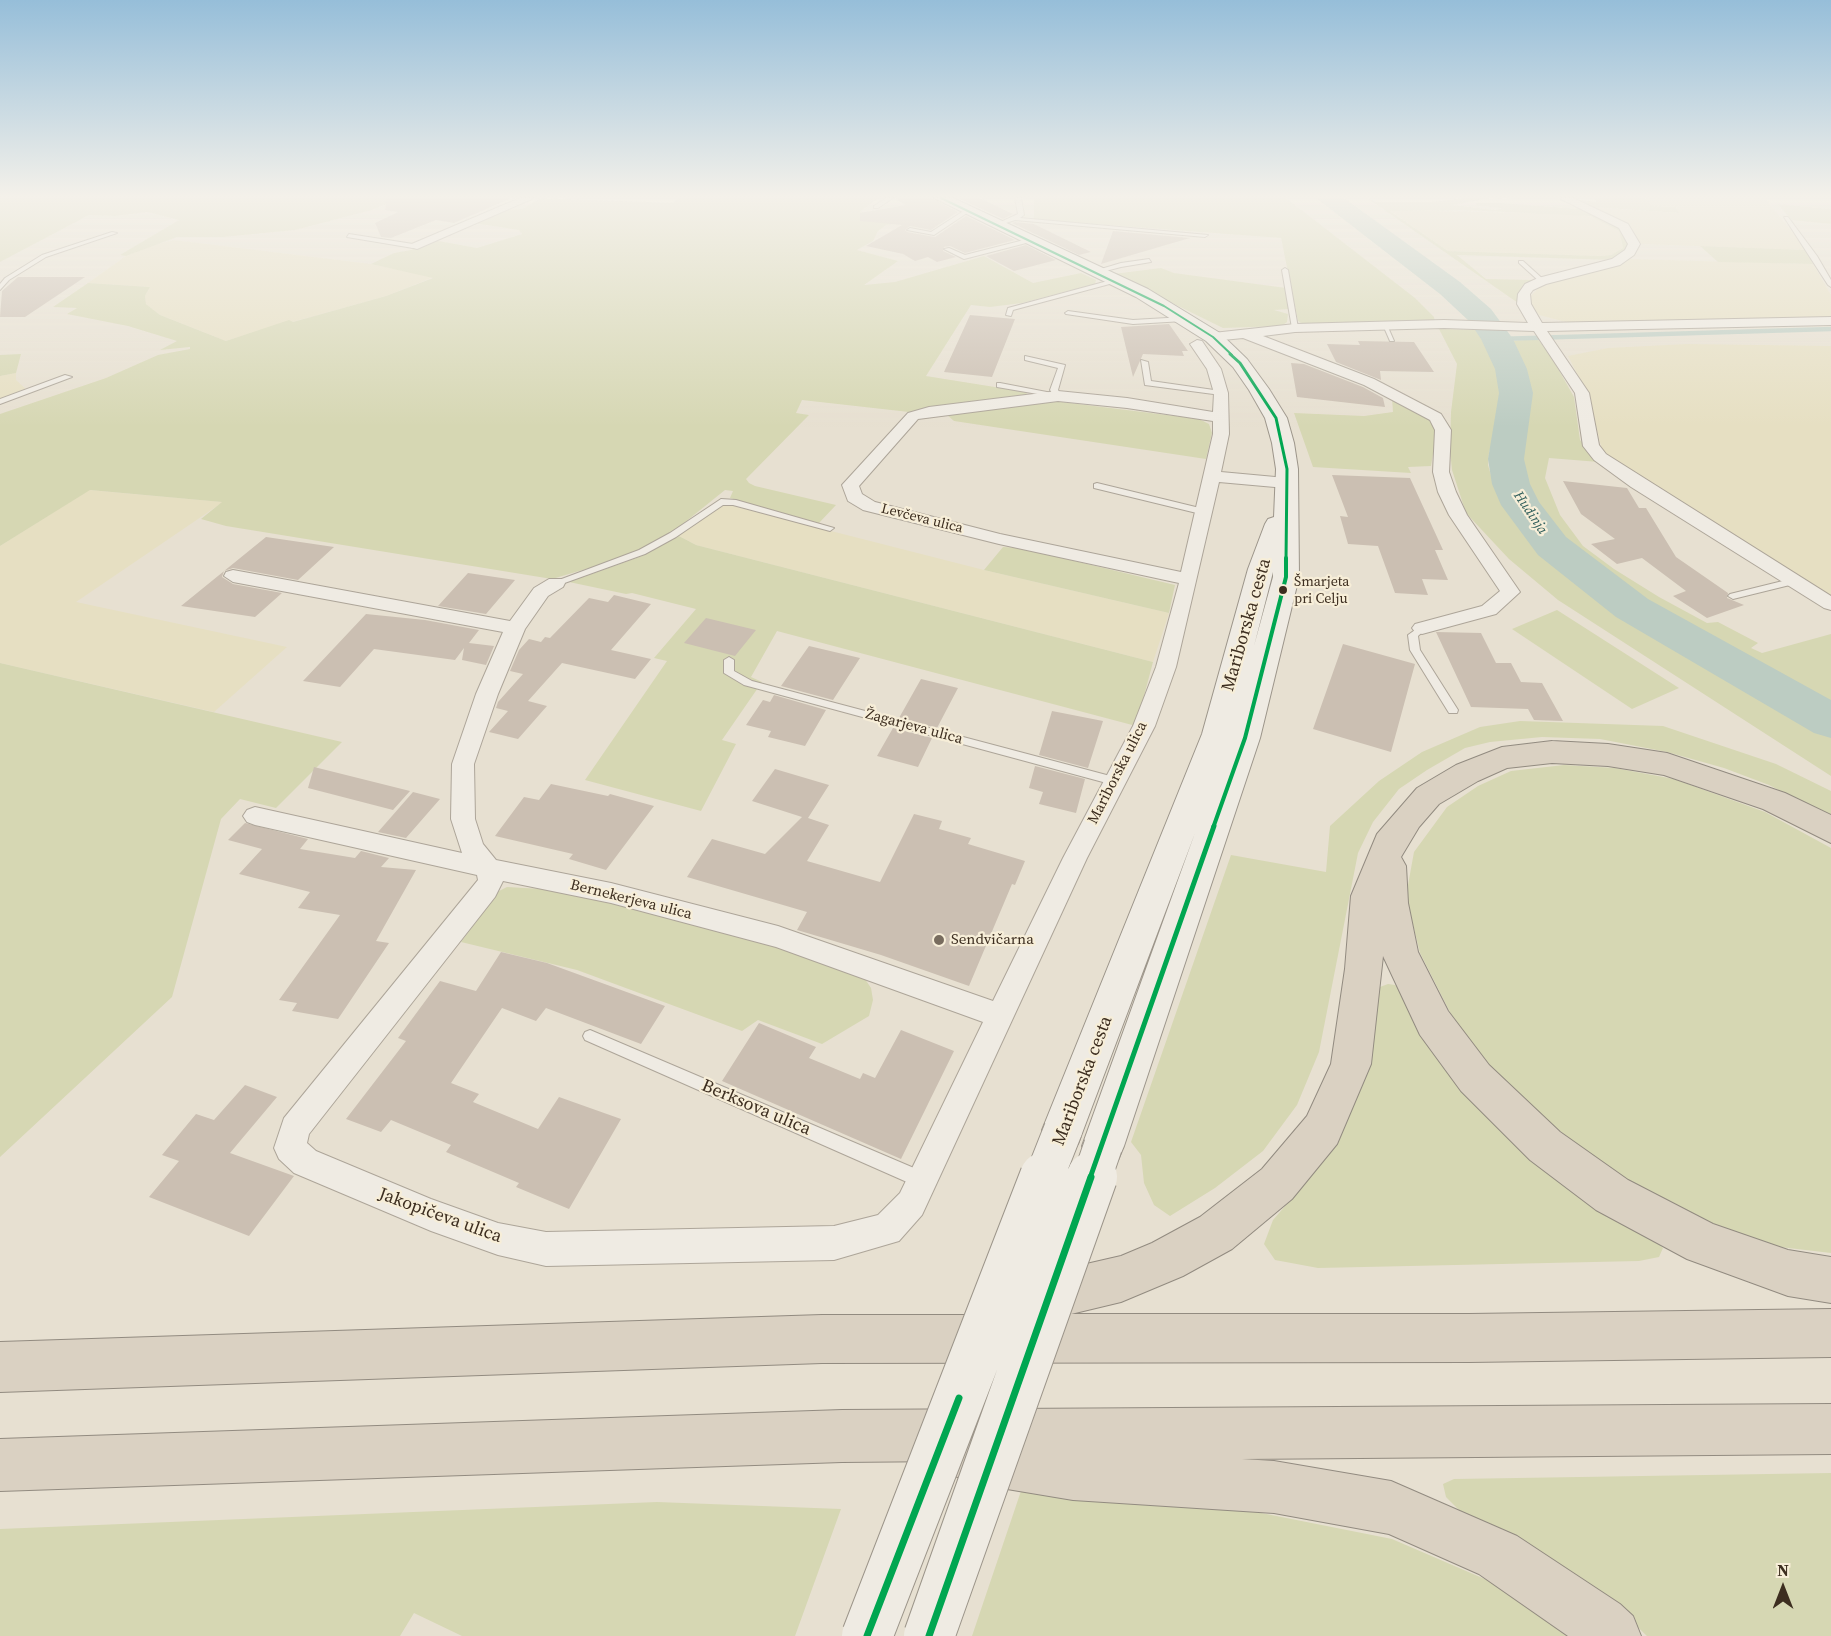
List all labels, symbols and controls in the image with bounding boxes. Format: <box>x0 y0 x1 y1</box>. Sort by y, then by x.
water label: Hudinja <box>1509 488 1551 538</box>
street label: Levčeva ulica <box>879 501 965 537</box>
street label: Mariborska cesta <box>1218 556 1276 694</box>
place label: Šmarjeta pri Celju <box>1294 574 1349 606</box>
marker: Šmarjeta pri Celju <box>1277 584 1289 596</box>
street label: Žagarjeva ulica <box>863 705 965 749</box>
street label: Mariborska ulica <box>1084 719 1152 827</box>
street label: Bernekerjeva ulica <box>568 876 694 924</box>
place label: Sendvičarna <box>951 931 1034 949</box>
marker: Sendvičarna <box>932 933 946 947</box>
street label: Mariborska cesta <box>1048 1013 1118 1149</box>
street label: Berksova ulica <box>698 1075 814 1141</box>
street label: Jakopičeva ulica <box>375 1184 505 1248</box>
north arrow <box>1753 1558 1813 1618</box>
text: N <box>1777 1559 1789 1581</box>

